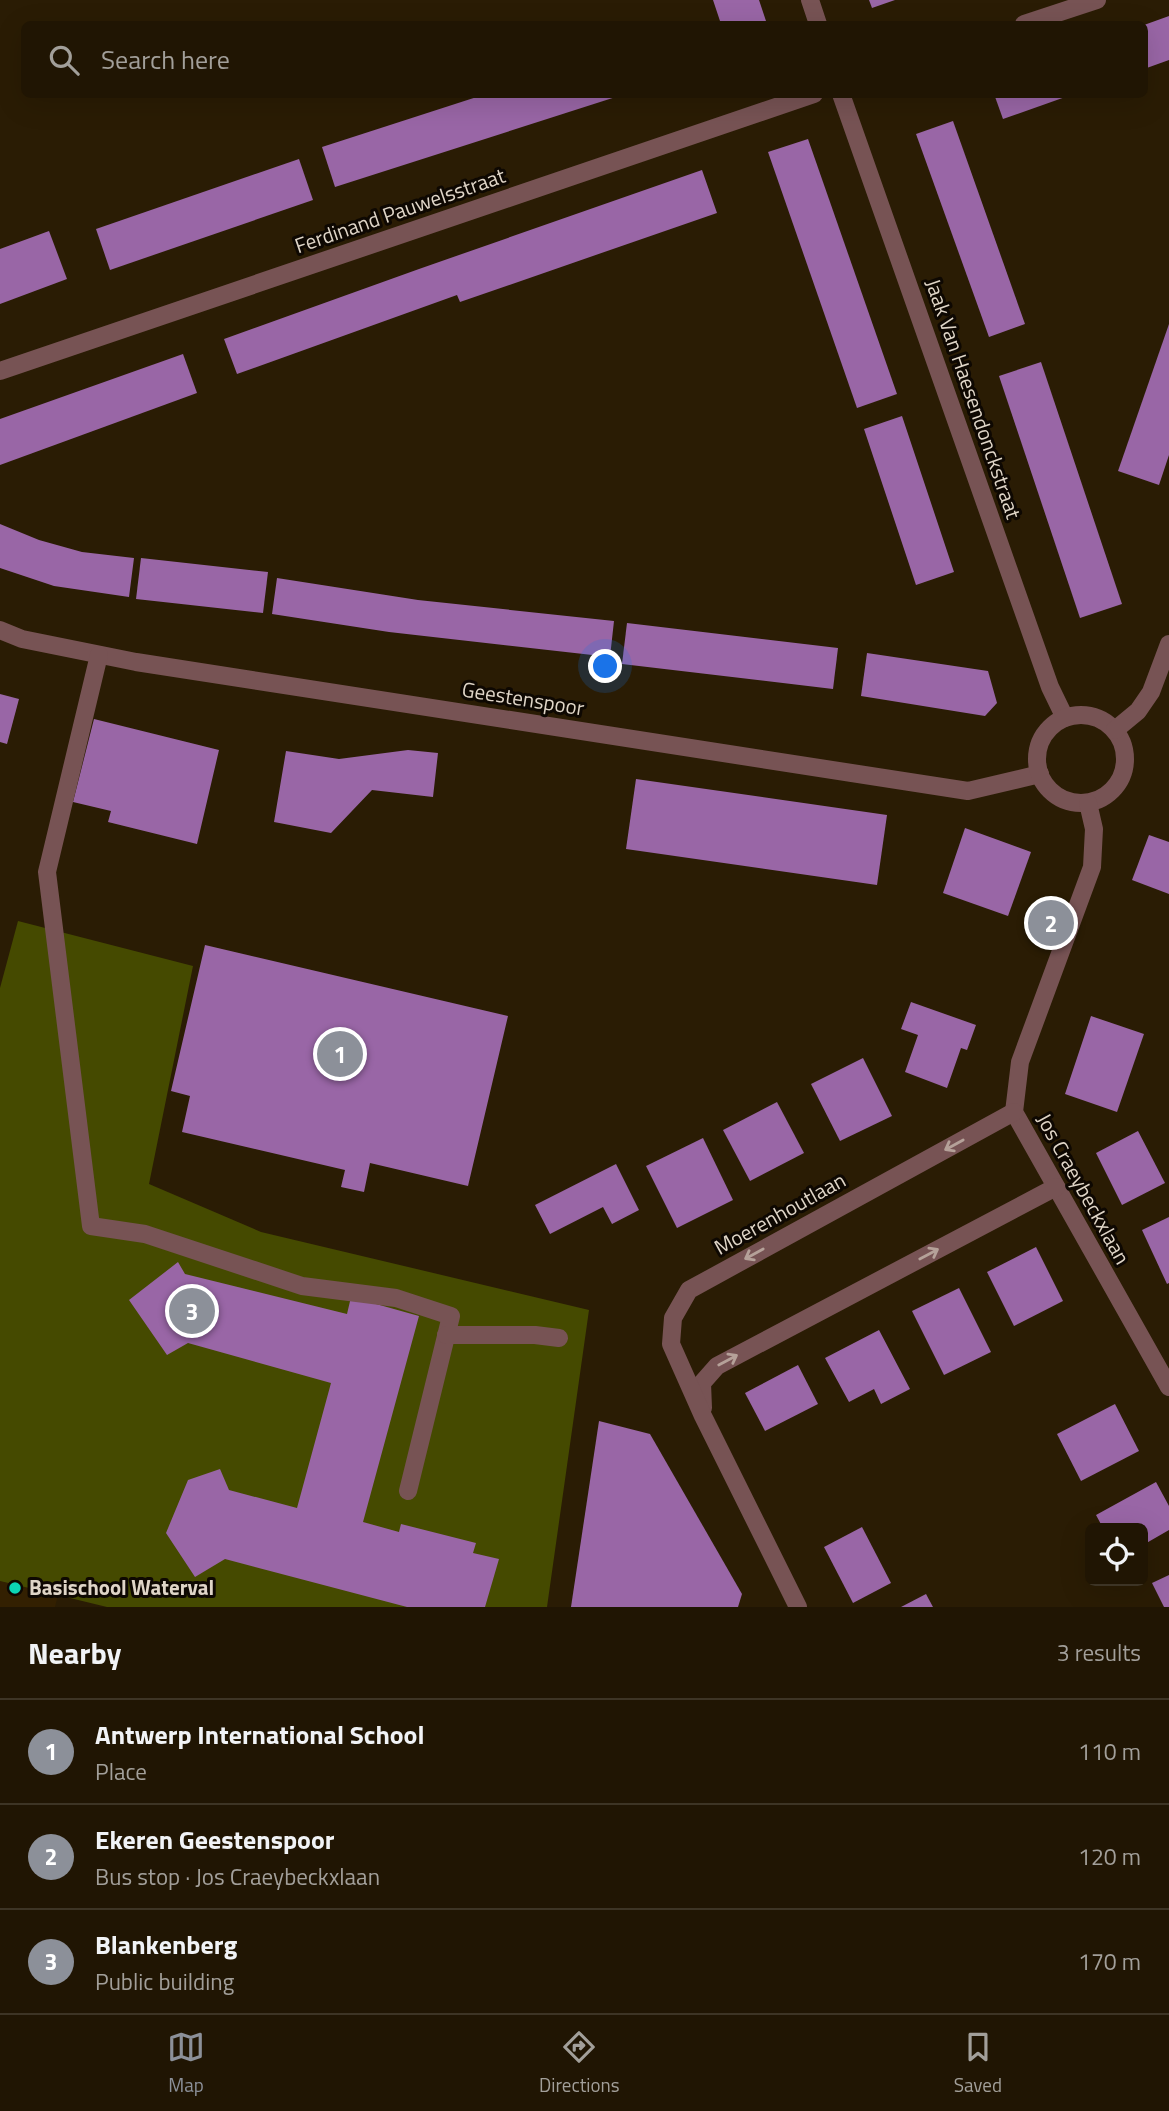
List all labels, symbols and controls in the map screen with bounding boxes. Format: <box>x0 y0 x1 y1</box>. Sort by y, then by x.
search box <box>21 21 1148 98</box>
text: Search here <box>101 40 230 79</box>
icon: search <box>45 41 83 79</box>
street label: Ferdinand Pauwelsstraat <box>290 159 510 261</box>
street label: Jaak Van Haesendonckstraat <box>918 274 1030 524</box>
your location <box>588 649 622 683</box>
street label: Geestenspoor <box>460 673 587 723</box>
pin: 2 <box>1028 897 1074 949</box>
pin: 1 <box>317 1028 363 1080</box>
street label: Jos Craeybeckxlaan <box>1029 1107 1139 1270</box>
one-way arrow <box>944 1139 965 1152</box>
street label: Moerenhoutlaan <box>708 1164 851 1263</box>
one-way arrow <box>918 1247 939 1260</box>
one-way arrow <box>745 1248 765 1262</box>
pin: 3 <box>169 1285 215 1337</box>
one-way arrow <box>717 1353 738 1367</box>
map controls <box>1085 1523 1148 1586</box>
button: locate <box>1085 1523 1148 1586</box>
place label: Basischool Waterval <box>29 1571 214 1603</box>
marker: Basischool Waterval <box>7 1580 23 1596</box>
text: Nearby <box>28 1630 121 1676</box>
text: 3 results <box>1057 1635 1141 1670</box>
text: Antwerp International School <box>95 1715 424 1754</box>
text: 1 <box>45 1734 57 1769</box>
text: 110 m <box>1078 1734 1141 1769</box>
text: Place <box>95 1754 147 1789</box>
text: Ekeren Geestenspoor <box>95 1820 334 1859</box>
text: 2 <box>45 1839 57 1874</box>
text: 120 m <box>1078 1839 1141 1874</box>
text: Bus stop · Jos Craeybeckxlaan <box>95 1859 380 1894</box>
text: Blankenberg <box>95 1925 237 1964</box>
text: 3 <box>45 1944 57 1979</box>
text: 170 m <box>1078 1944 1141 1979</box>
text: Public building <box>95 1964 234 1999</box>
tab: Map <box>167 2028 205 2099</box>
tab: Directions <box>539 2028 620 2099</box>
tab: Saved <box>954 2028 1002 2099</box>

